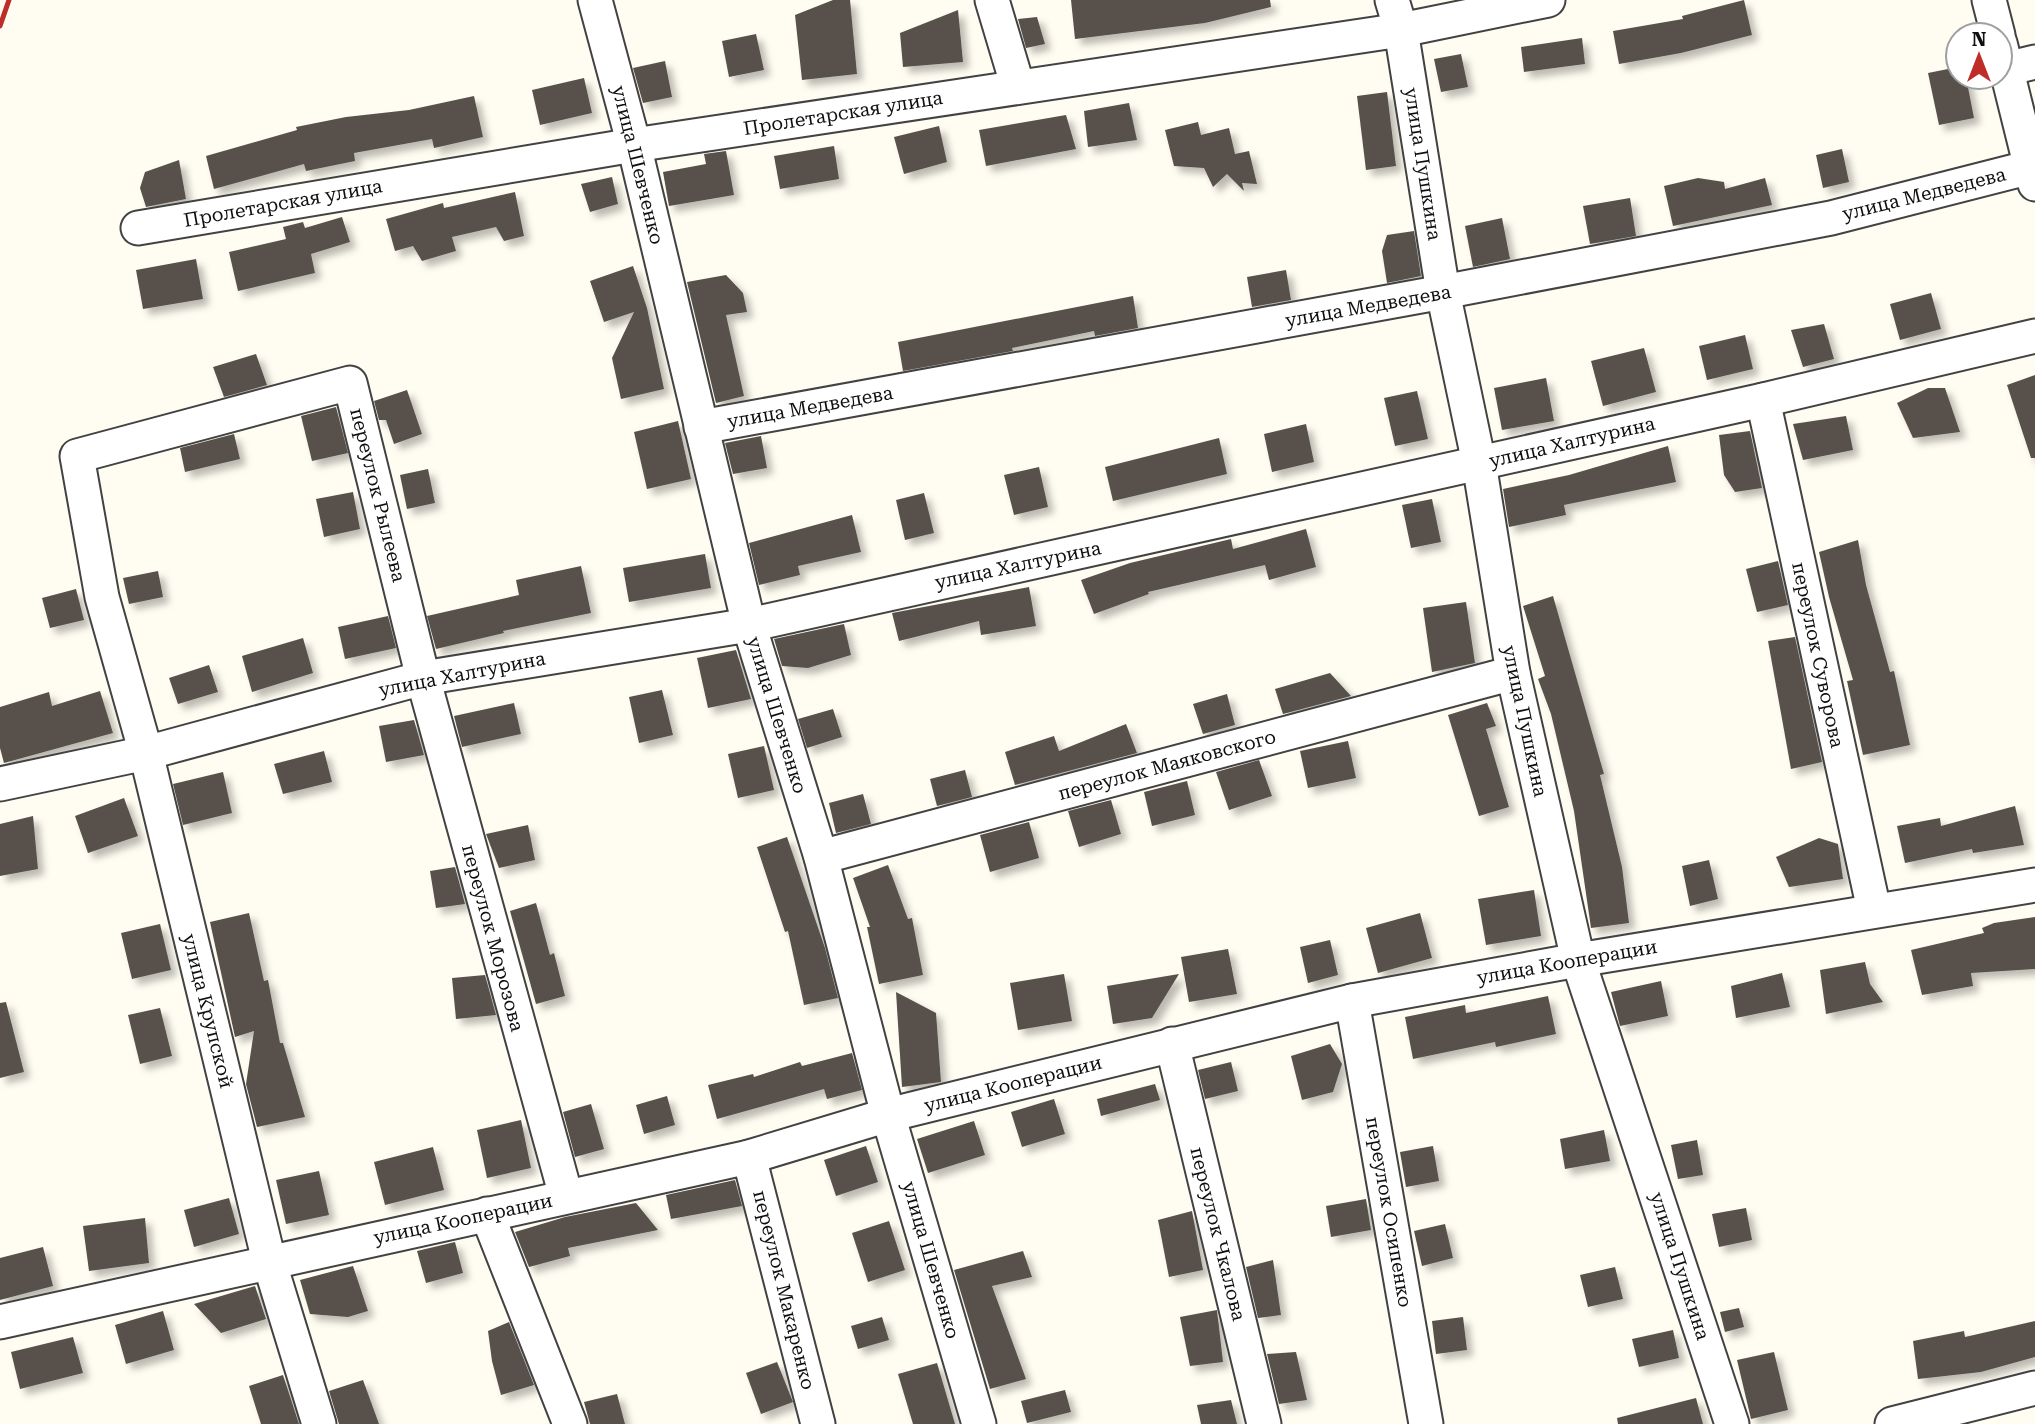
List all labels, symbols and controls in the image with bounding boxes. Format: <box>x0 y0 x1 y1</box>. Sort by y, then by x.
north arrow <box>1944 21 2014 91</box>
text: N <box>1972 28 1987 51</box>
street label: улица Шевченко <box>607 83 669 247</box>
street label: Пролетарская улица <box>742 86 945 140</box>
street label: улица Пушкина <box>1400 86 1447 243</box>
street label: улица Медведева <box>1840 162 2009 225</box>
street label: Пролетарская улица <box>182 174 385 232</box>
street label: улица Медведева <box>1283 280 1453 332</box>
street label: улица Медведева <box>725 381 895 433</box>
street label: переулок Рылеева <box>345 406 411 585</box>
street label: улица Халтурина <box>1487 412 1658 472</box>
street label: улица Халтурина <box>933 536 1104 594</box>
street label: переулок Суворова <box>1787 560 1849 751</box>
street label: улица Шевченко <box>742 634 812 796</box>
street label: улица Пушкина <box>1498 643 1552 800</box>
street label: улица Халтурина <box>377 646 548 701</box>
street label: переулок Маяковского <box>1056 725 1278 805</box>
street label: переулок Морозова <box>457 842 529 1035</box>
street label: улица Крупской <box>178 931 238 1091</box>
street label: улица Кооперации <box>1475 935 1659 989</box>
street label: улица Кооперации <box>922 1051 1105 1117</box>
street label: переулок Осипенко <box>1361 1115 1417 1309</box>
street label: переулок Чкалова <box>1185 1145 1251 1324</box>
street label: улица Шевченко <box>898 1179 964 1341</box>
street label: переулок Макаренко <box>748 1188 820 1392</box>
street label: улица Кооперации <box>371 1189 555 1249</box>
street label: улица Пушкина <box>1645 1189 1715 1344</box>

